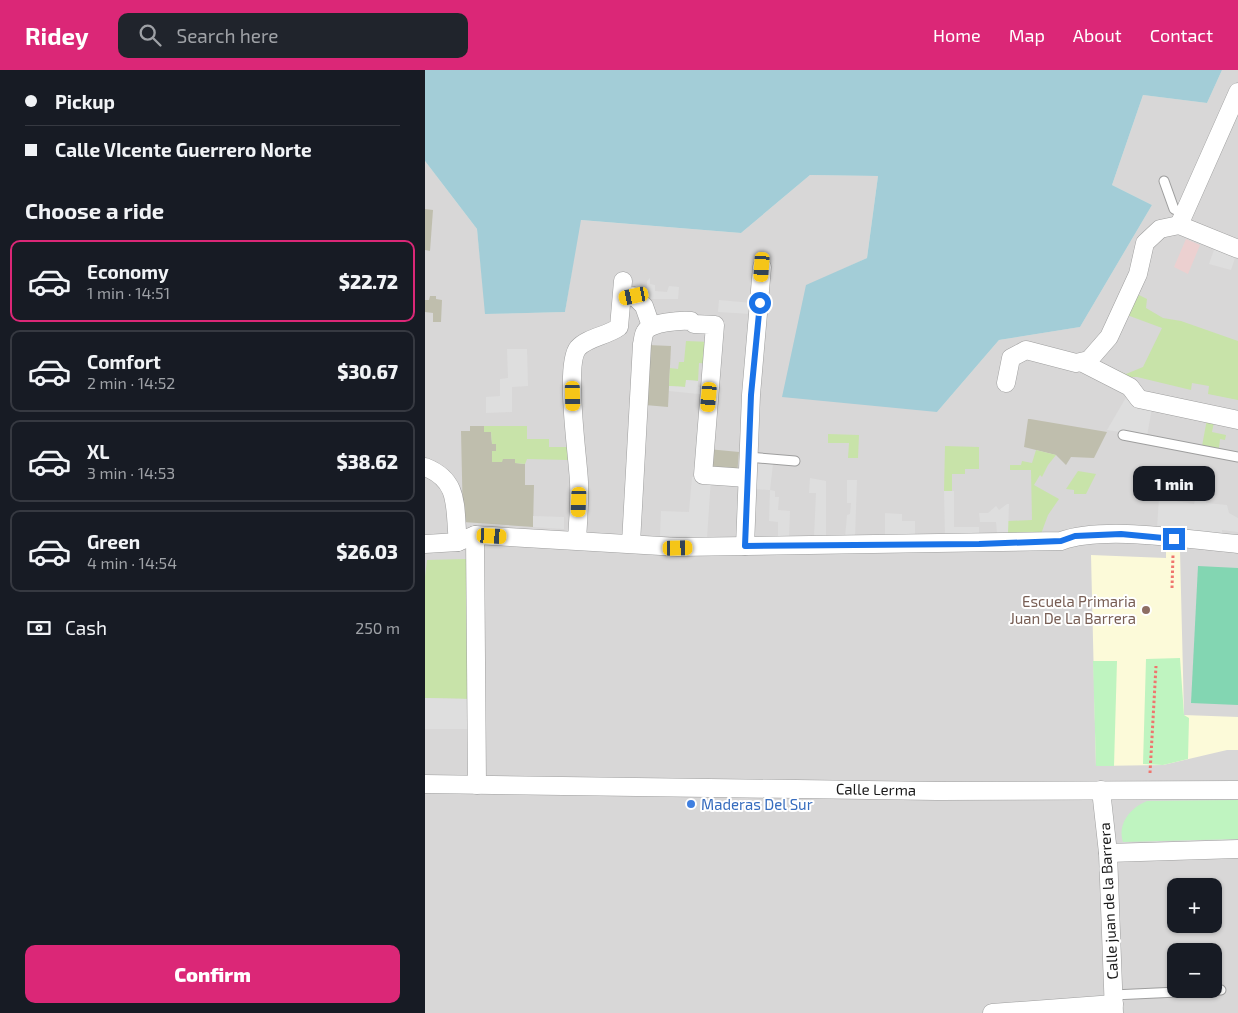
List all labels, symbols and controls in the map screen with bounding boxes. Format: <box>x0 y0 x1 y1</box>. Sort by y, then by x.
search box <box>118 13 468 58</box>
text: Ridey <box>25 21 88 50</box>
icon: search <box>136 21 164 49</box>
text: Search here <box>176 24 279 47</box>
text: Home <box>933 24 981 46</box>
text: Map <box>1009 24 1045 46</box>
text: About <box>1073 24 1122 46</box>
text: Contact <box>1150 24 1213 46</box>
text: Pickup <box>55 90 115 113</box>
text: Calle VIcente Guerrero Norte <box>55 138 312 161</box>
text: Choose a ride <box>25 197 164 223</box>
car <box>753 252 770 282</box>
icon: car <box>27 259 72 304</box>
text: Economy <box>87 260 169 283</box>
text: $22.72 <box>339 270 398 293</box>
text: 1 min · 14:51 <box>87 283 170 302</box>
car <box>617 286 650 306</box>
route start <box>749 292 771 314</box>
icon: car <box>27 349 72 394</box>
text: Comfort <box>87 350 161 373</box>
text: $30.67 <box>337 360 398 383</box>
text: 2 min · 14:52 <box>87 373 175 392</box>
car <box>565 381 580 411</box>
car <box>700 381 717 413</box>
icon: car <box>27 439 72 484</box>
text: XL <box>87 440 109 463</box>
text: $38.62 <box>337 450 398 473</box>
text: 3 min · 14:53 <box>87 463 175 482</box>
callout: 1 min <box>1133 466 1215 502</box>
text: 1 min <box>1154 474 1194 493</box>
car <box>570 487 587 517</box>
car <box>476 528 507 544</box>
route end <box>1163 528 1185 550</box>
icon: car <box>27 529 72 574</box>
text: Green <box>87 530 140 553</box>
text: $26.03 <box>336 540 398 563</box>
car <box>662 540 693 556</box>
text: 4 min · 14:54 <box>87 553 177 572</box>
place label: Escuela Primaria Juan De La Barrera <box>1010 592 1136 627</box>
marker: Escuela Primaria Juan De La Barrera <box>1140 604 1152 616</box>
icon: cash <box>25 614 53 642</box>
text: Cash <box>65 616 107 639</box>
text: 250 m <box>355 618 400 637</box>
street label: Calle Lerma <box>836 779 916 799</box>
place label: Maderas Del Sur <box>701 795 813 813</box>
marker: Maderas Del Sur <box>685 798 697 810</box>
street label: Calle juan de la Barrera <box>1095 822 1122 980</box>
map controls <box>1167 878 1222 998</box>
button: + <box>1167 878 1222 933</box>
button: − <box>1167 943 1222 998</box>
button: Confirm <box>25 945 400 1003</box>

